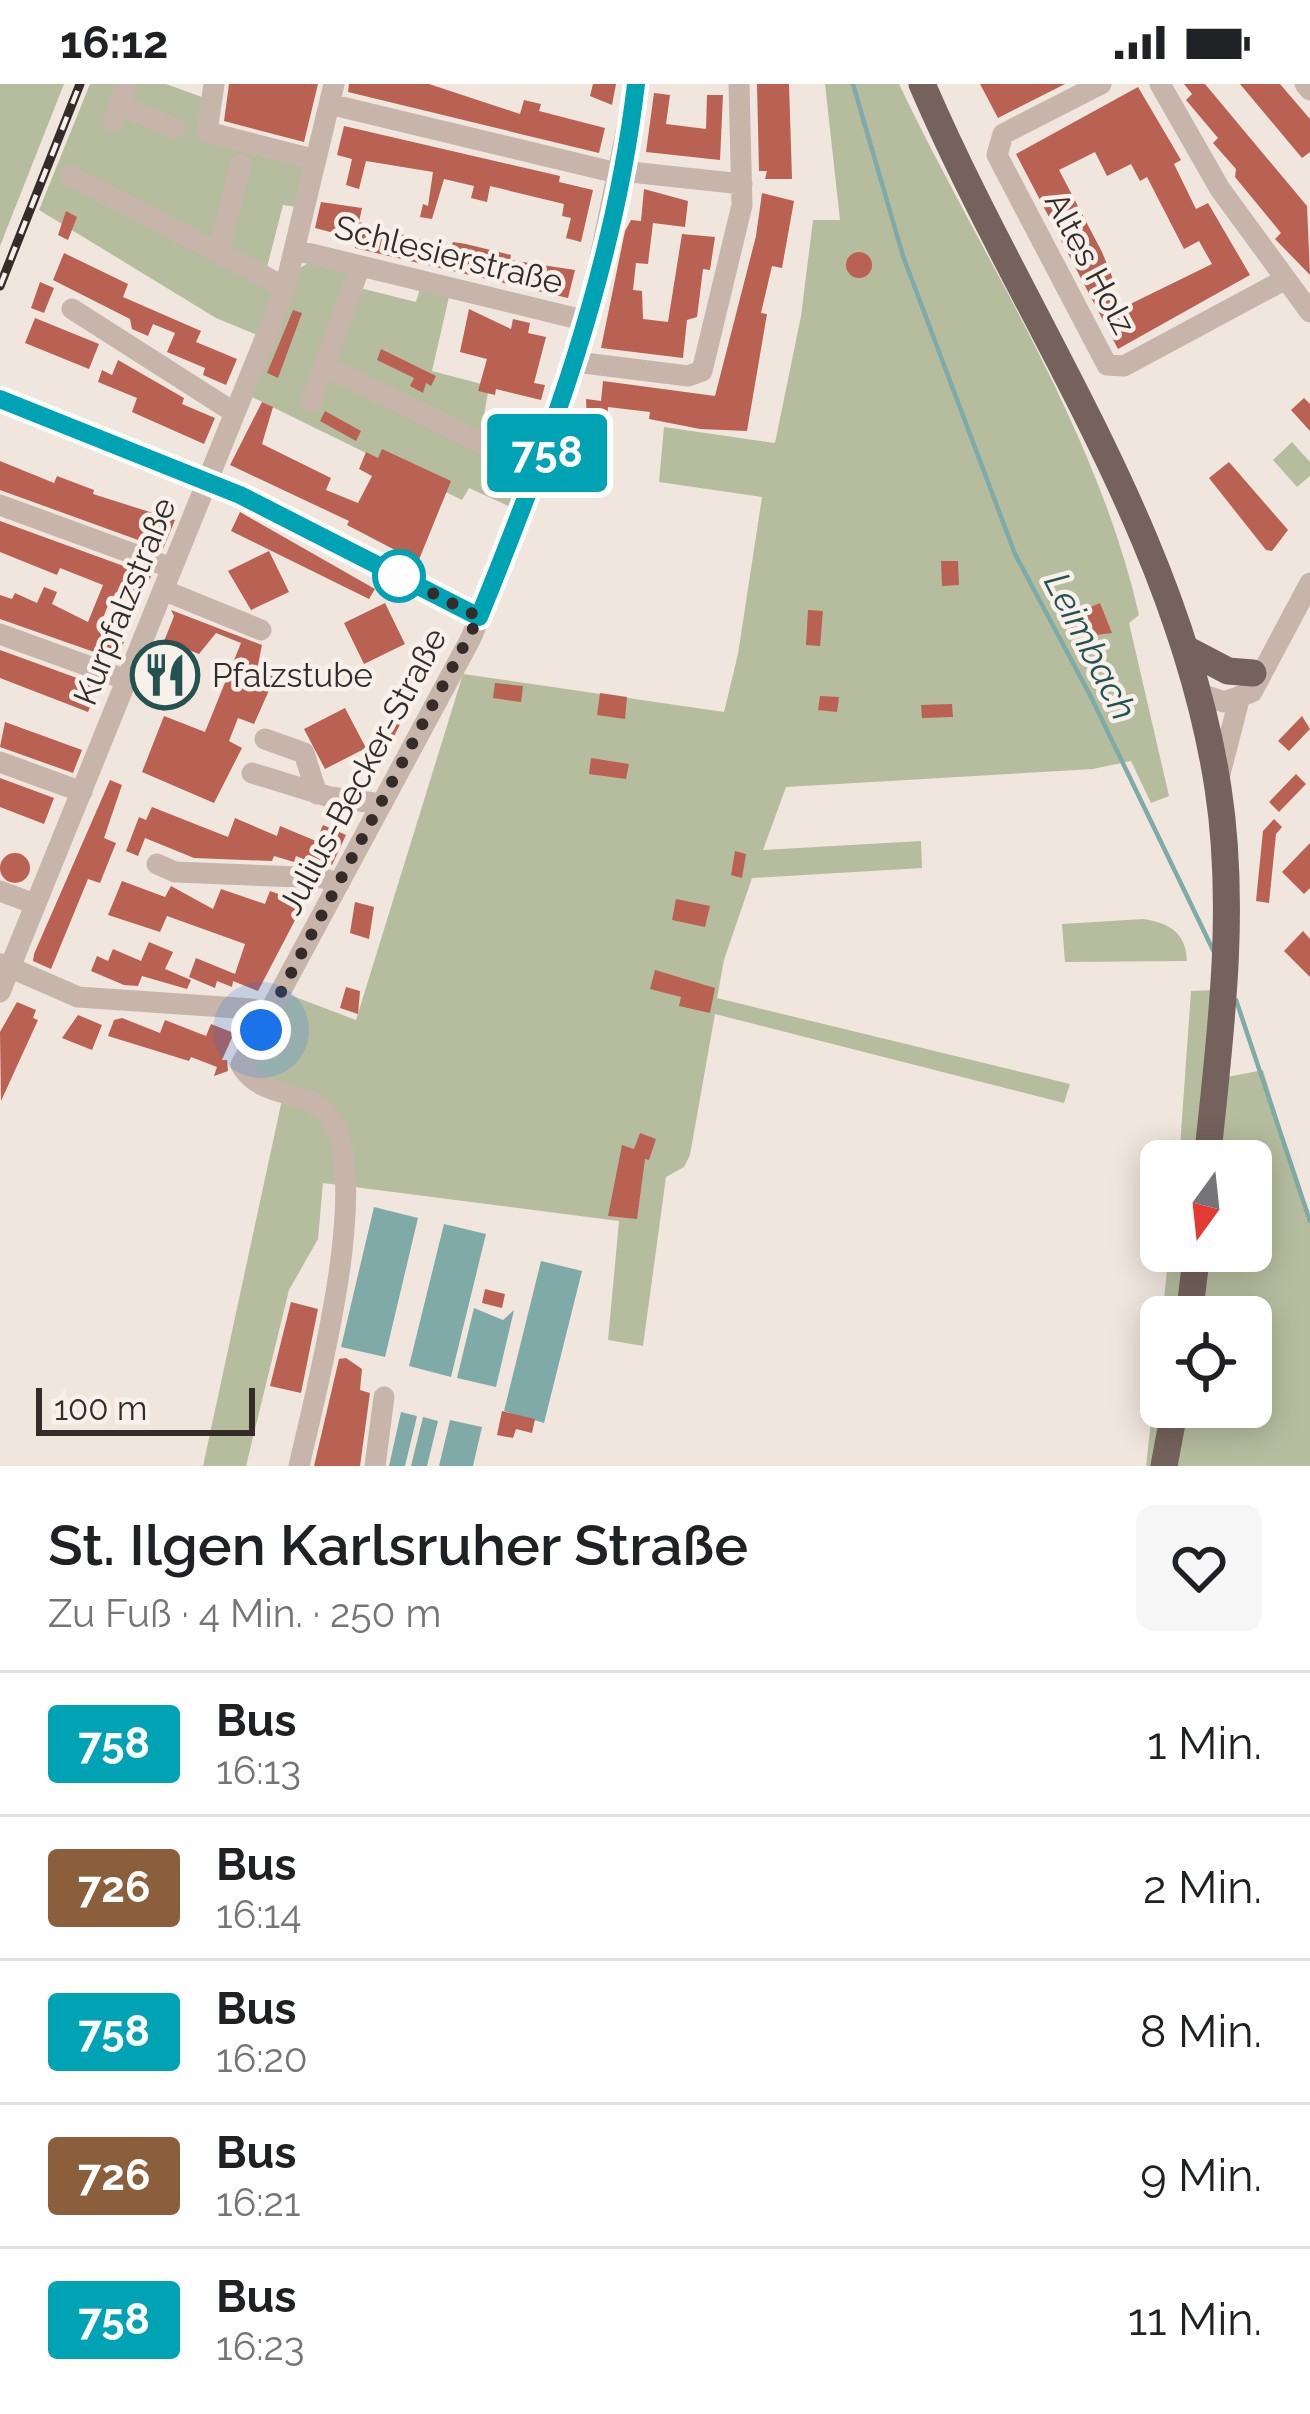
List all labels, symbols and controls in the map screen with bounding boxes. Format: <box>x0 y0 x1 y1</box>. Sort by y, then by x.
text: 16:12 <box>60 16 168 69</box>
street label: Altes Holz <box>1037 186 1144 341</box>
street label: Schlesierstraße <box>331 207 567 302</box>
line badge: 758 <box>478 414 616 492</box>
text: 758 <box>511 428 583 477</box>
street label: Kurpfalzstraße <box>65 492 184 710</box>
unlabelled marker <box>374 551 424 601</box>
water label: Leimbach <box>1036 565 1146 727</box>
street label: Julius-Becker-Straße <box>270 621 454 921</box>
restaurant icon: Pfalzstube <box>130 640 200 710</box>
place label: Pfalzstube <box>212 656 373 695</box>
your location <box>231 1000 291 1060</box>
north arrow <box>1140 1140 1272 1272</box>
map controls <box>1140 1140 1272 1428</box>
button: locate <box>1140 1296 1272 1428</box>
scale bar <box>36 1382 255 1435</box>
text: 100 m <box>54 1389 147 1428</box>
button: heart <box>1136 1505 1262 1631</box>
text: St. Ilgen Karlsruher Straße <box>48 1511 748 1578</box>
text: Zu Fuß · 4 Min. · 250 m <box>48 1590 441 1636</box>
text: Bus <box>216 1694 297 1747</box>
text: 1 Min. <box>1147 1717 1262 1770</box>
text: 758 <box>78 1719 150 1768</box>
text: 16:13 <box>216 1747 301 1793</box>
text: Bus <box>216 1838 297 1891</box>
text: 2 Min. <box>1143 1861 1262 1914</box>
text: 726 <box>78 1863 150 1912</box>
text: 16:14 <box>216 1891 302 1937</box>
text: Bus <box>216 1982 297 2035</box>
text: 8 Min. <box>1140 2005 1262 2058</box>
text: 758 <box>78 2007 150 2056</box>
text: 16:20 <box>216 2035 308 2081</box>
text: Bus <box>216 2126 297 2179</box>
text: 9 Min. <box>1140 2149 1262 2202</box>
text: 726 <box>78 2151 150 2200</box>
text: 16:21 <box>216 2179 301 2225</box>
text: Bus <box>216 2270 297 2323</box>
text: 11 Min. <box>1128 2293 1262 2346</box>
text: 758 <box>78 2295 150 2344</box>
text: 16:23 <box>216 2323 305 2369</box>

